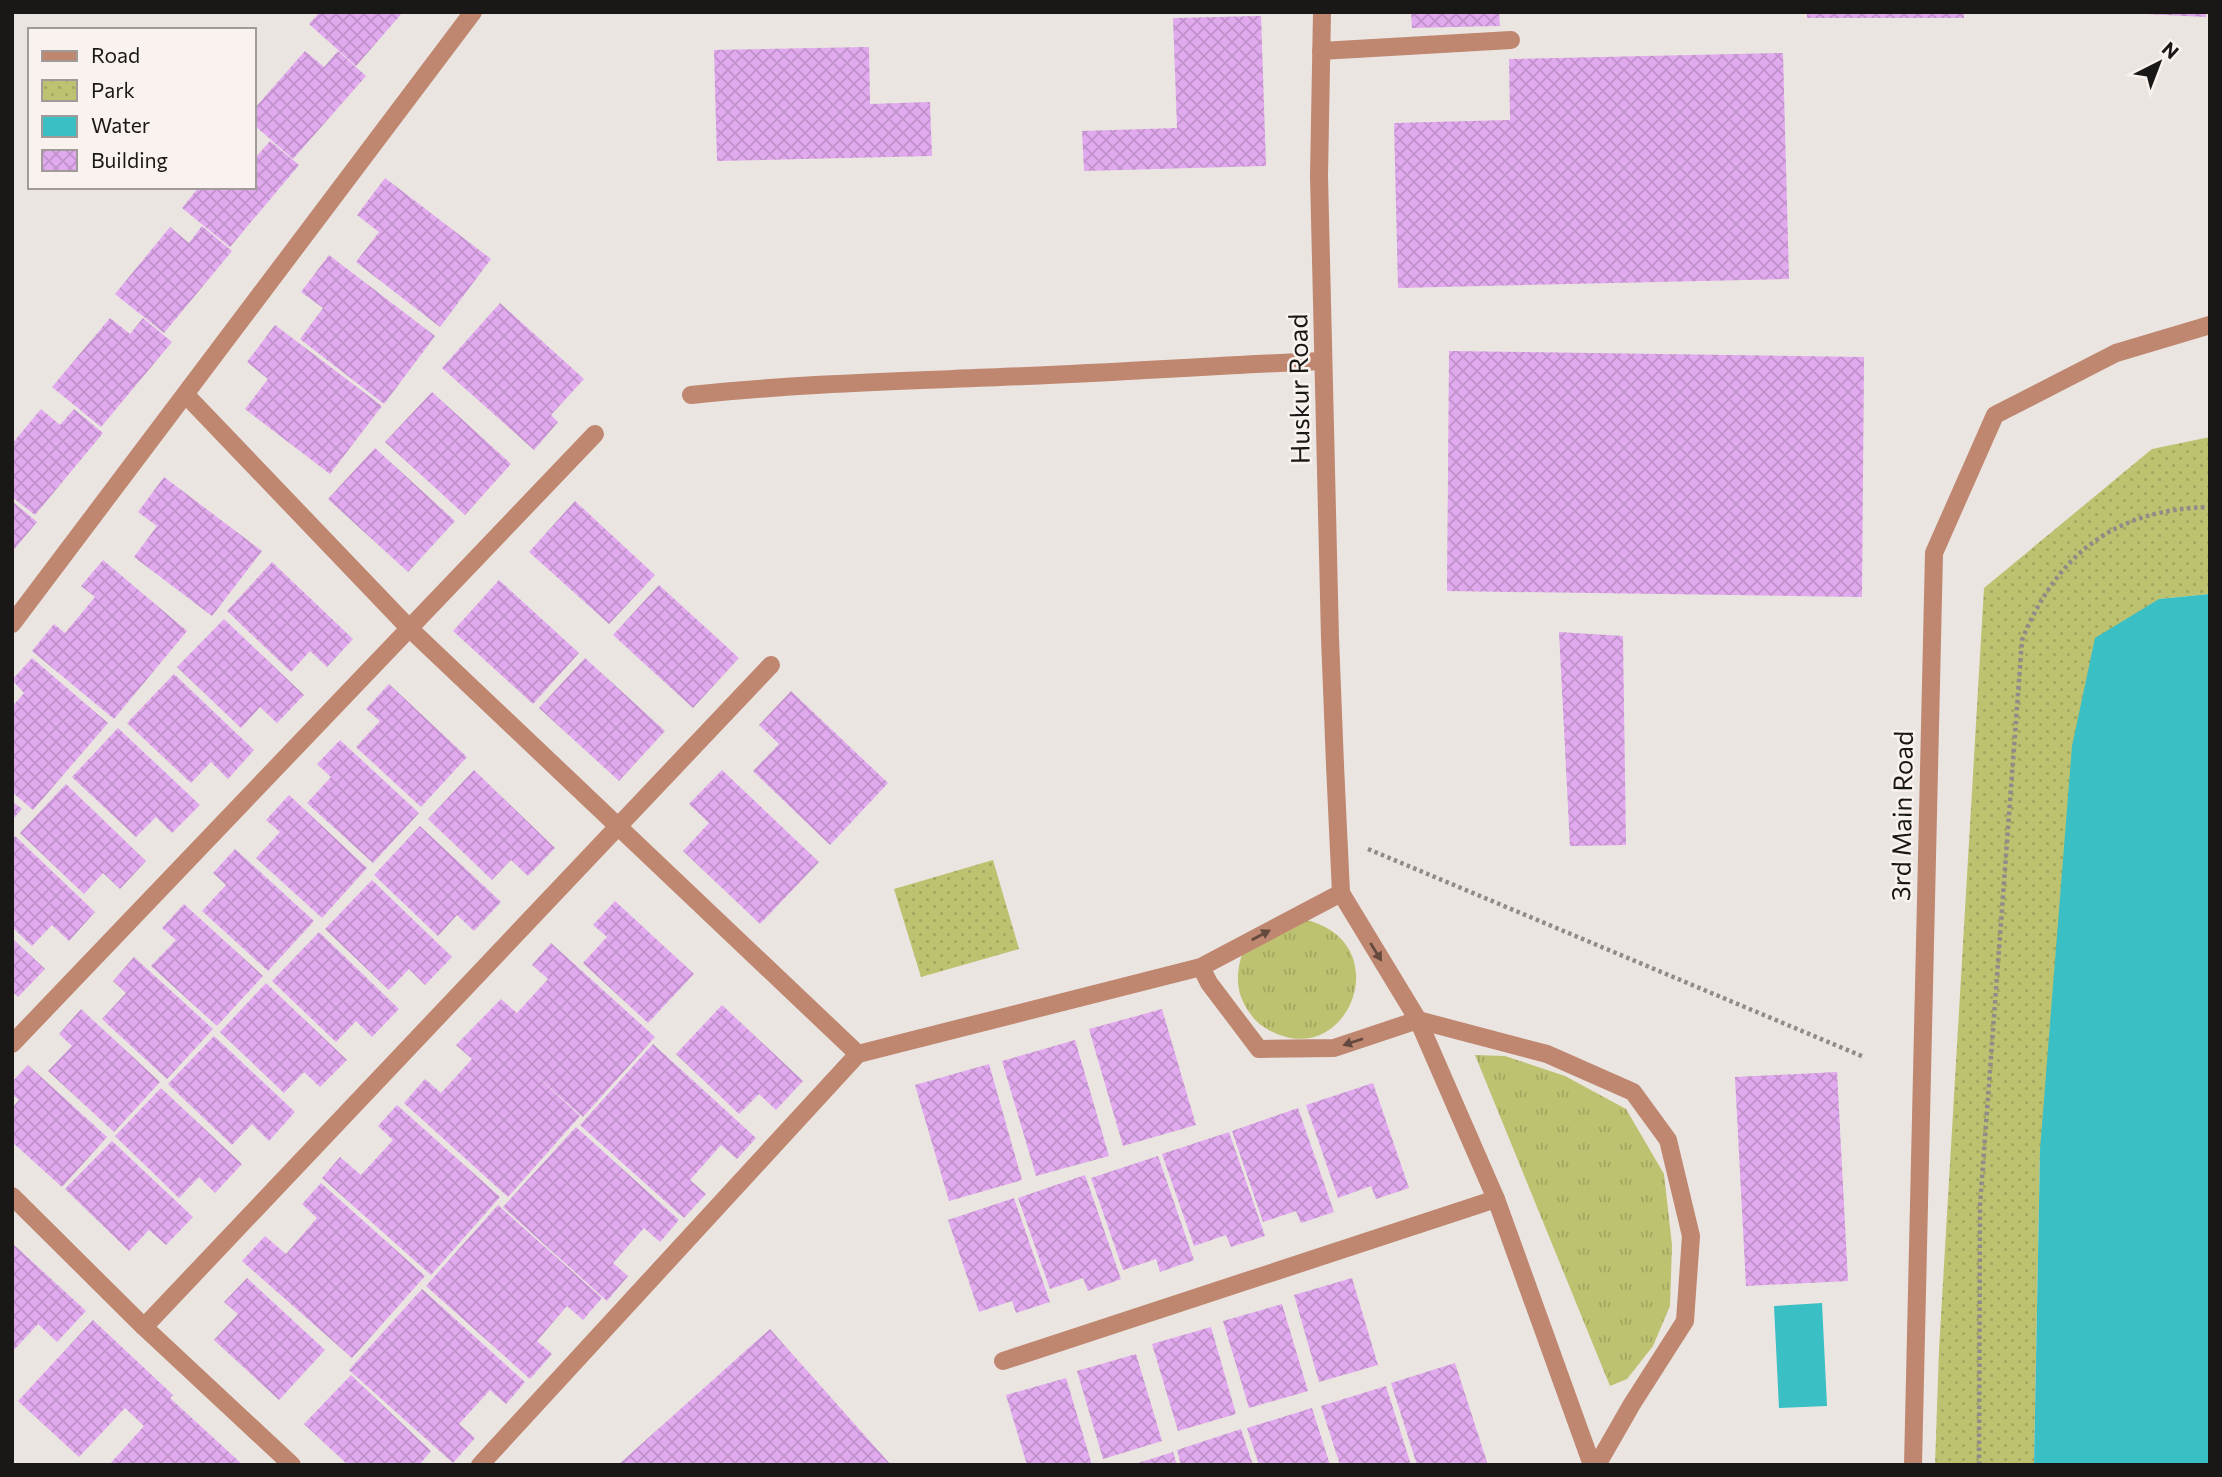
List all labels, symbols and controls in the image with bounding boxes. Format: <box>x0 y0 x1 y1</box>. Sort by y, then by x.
legend <box>28 28 256 189</box>
north arrow <box>2124 28 2194 98</box>
text: N <box>2158 37 2184 63</box>
text: Road <box>91 42 140 67</box>
text: Park <box>91 77 135 102</box>
text: Water <box>91 112 150 137</box>
text: Building <box>91 147 168 172</box>
street label: Huskur Road <box>1281 313 1315 465</box>
street label: 3rd Main Road <box>1884 731 1918 901</box>
one-way arrow <box>1251 930 1271 941</box>
one-way arrow <box>1370 942 1383 961</box>
one-way arrow <box>1343 1037 1364 1047</box>

